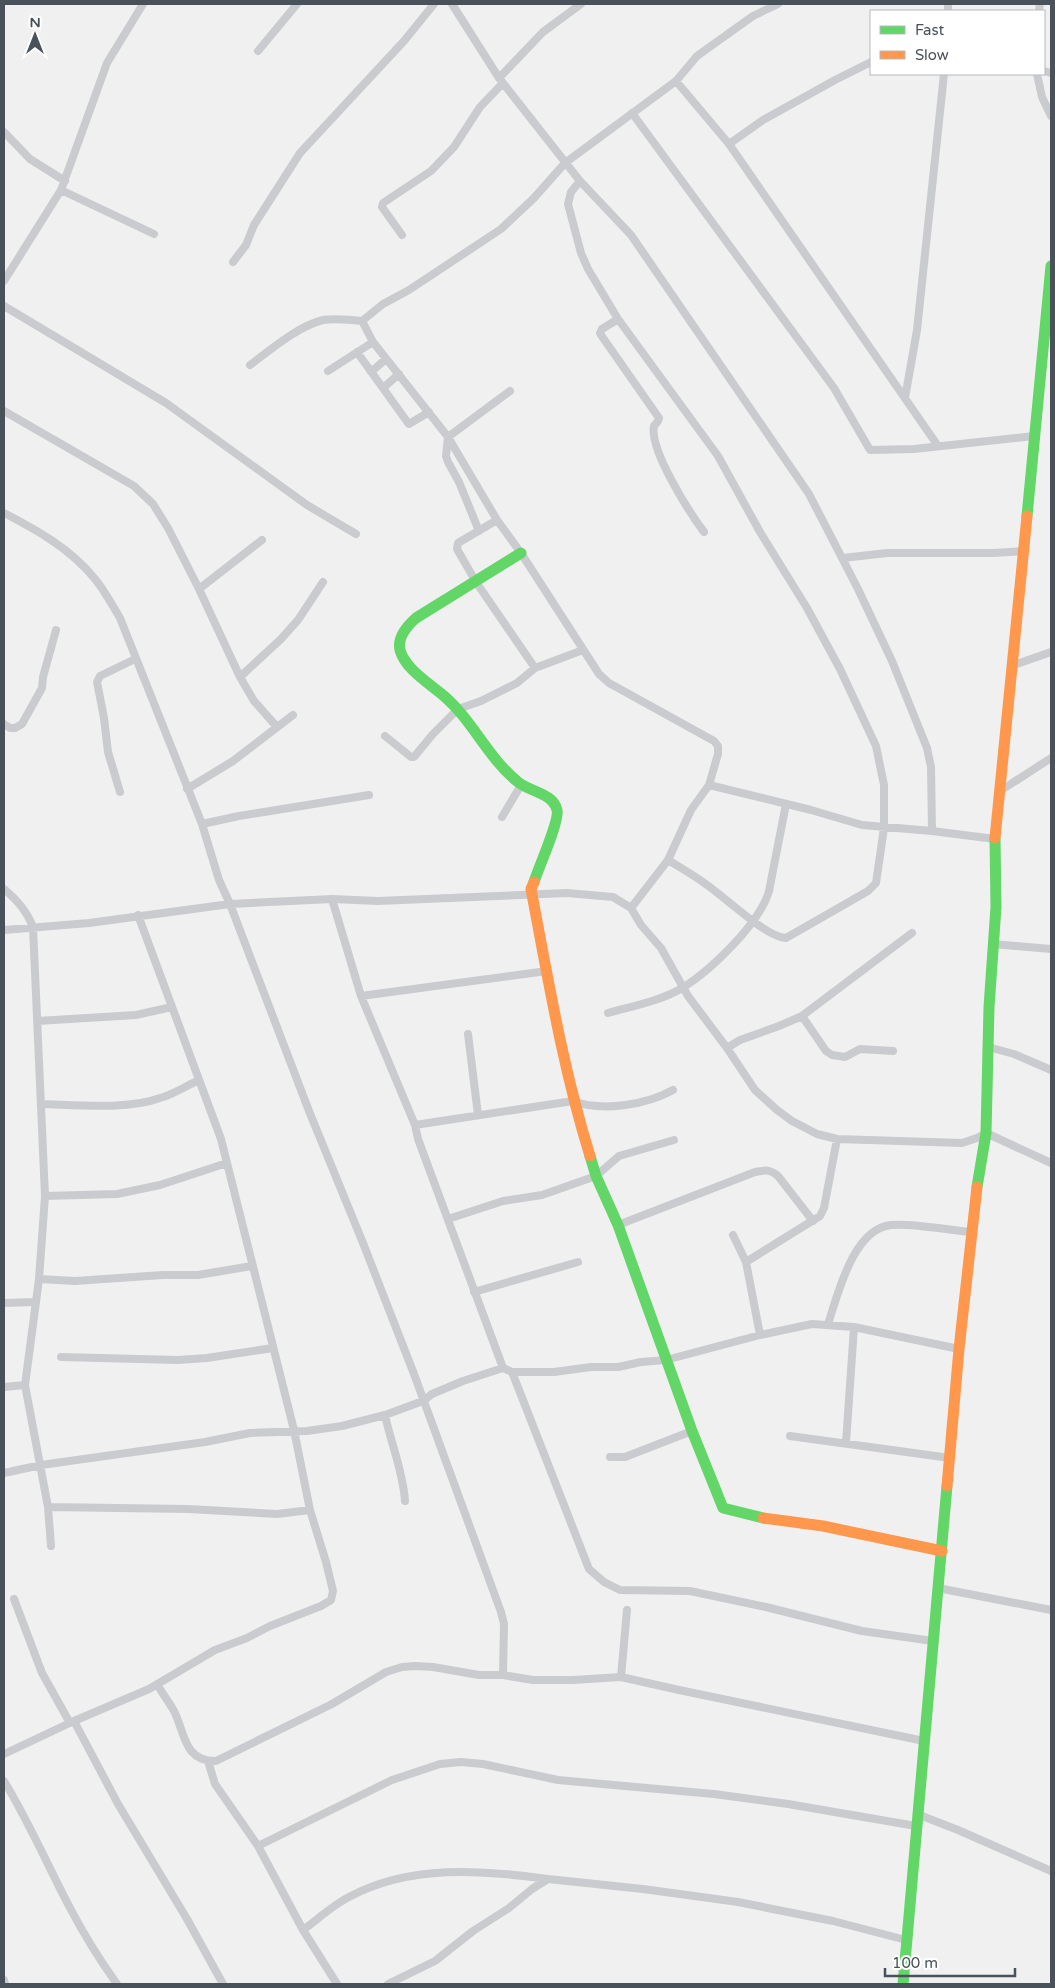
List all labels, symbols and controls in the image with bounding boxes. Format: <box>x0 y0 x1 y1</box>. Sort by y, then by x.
north arrow <box>10 10 60 60</box>
legend <box>870 10 1045 75</box>
text: N <box>29 14 41 31</box>
text: Fast <box>915 21 945 39</box>
text: Slow <box>915 46 949 64</box>
scale bar <box>885 1946 1015 1978</box>
text: 100 m <box>892 1954 938 1972</box>

